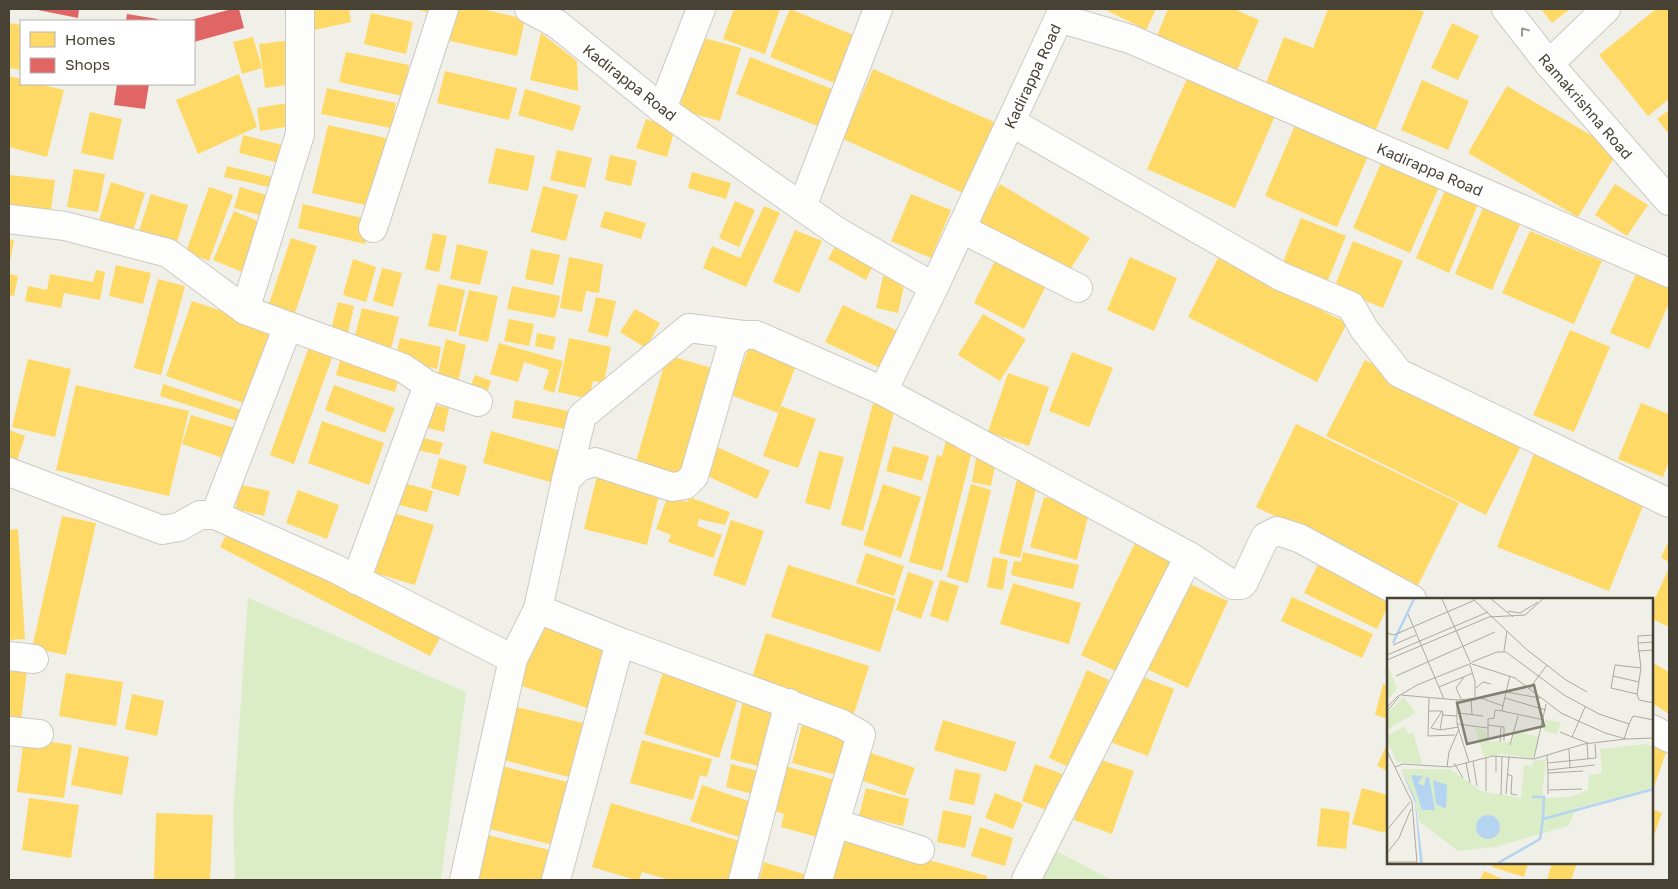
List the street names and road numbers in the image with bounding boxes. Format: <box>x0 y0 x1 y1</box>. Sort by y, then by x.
street label: Kadirappa Road <box>1000 21 1064 131</box>
street label: Kadirappa Road <box>580 40 680 124</box>
street label: Ramakrishna Road <box>1535 50 1637 162</box>
street label: Kadirappa Road <box>1374 139 1486 199</box>

